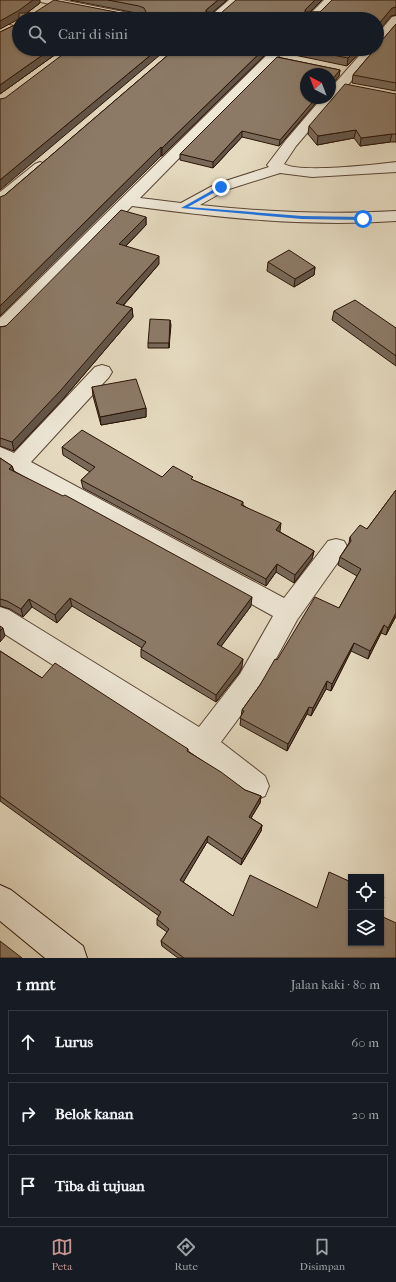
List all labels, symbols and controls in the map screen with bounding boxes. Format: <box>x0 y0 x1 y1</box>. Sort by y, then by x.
search box <box>12 12 384 56</box>
icon: search <box>26 23 48 45</box>
text: Cari di sini <box>58 25 128 43</box>
north arrow <box>300 68 336 104</box>
route end <box>212 178 230 196</box>
route start <box>354 210 372 228</box>
map controls <box>348 874 384 946</box>
button: locate <box>348 874 384 910</box>
button: layers <box>348 910 384 946</box>
text: 1 mnt <box>16 974 56 994</box>
text: Jalan kaki · 80 m <box>291 977 380 992</box>
icon: ahead <box>17 1031 39 1053</box>
text: Lurus <box>55 1033 93 1051</box>
text: 60 m <box>351 1035 379 1050</box>
icon: right <box>17 1103 39 1125</box>
text: Belok kanan <box>55 1105 134 1123</box>
text: 20 m <box>352 1107 379 1122</box>
icon: arrive <box>17 1175 39 1197</box>
text: Tiba di tujuan <box>55 1177 145 1195</box>
tab: Peta <box>51 1236 73 1273</box>
tab: Rute <box>175 1236 198 1273</box>
tab: Disimpan <box>300 1236 345 1273</box>

